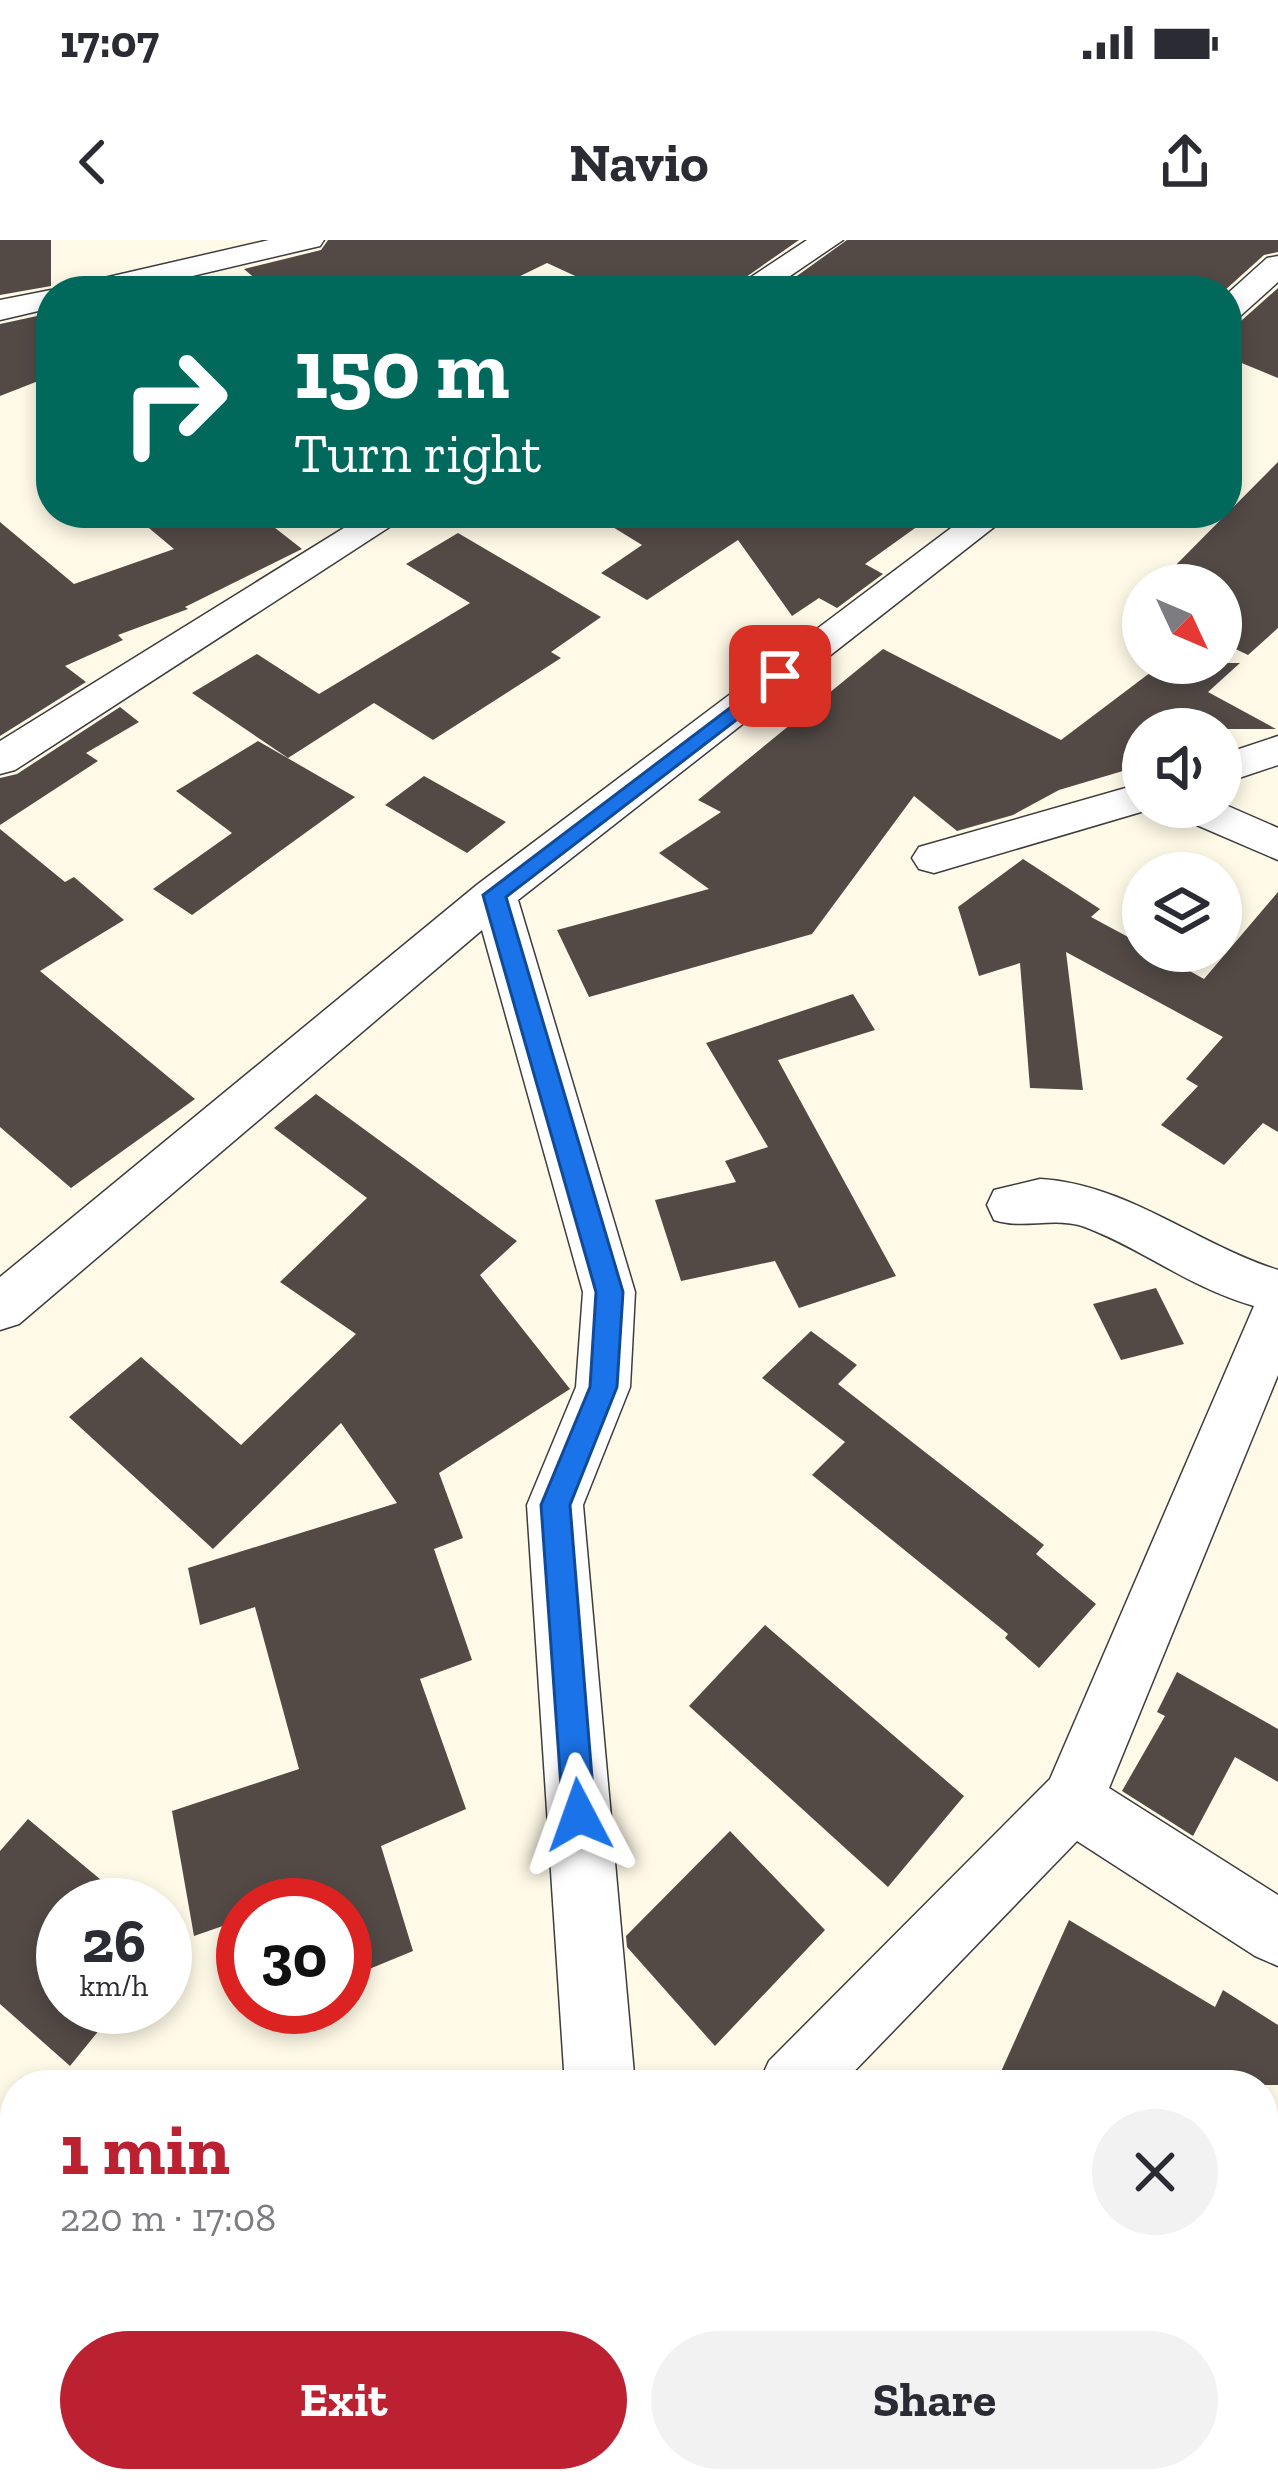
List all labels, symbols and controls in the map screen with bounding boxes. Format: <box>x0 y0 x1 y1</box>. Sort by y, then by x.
text: 17:07 <box>60 15 159 69</box>
icon: back <box>60 129 126 195</box>
icon: share <box>1152 129 1218 195</box>
text: Navio <box>570 130 708 195</box>
text: 150 m <box>294 319 509 420</box>
icon: right <box>96 324 252 480</box>
text: Turn right <box>294 421 541 486</box>
north arrow <box>1122 564 1242 684</box>
map controls <box>1122 564 1242 972</box>
pin <box>729 625 831 727</box>
icon: arrive <box>747 643 813 709</box>
button: sound <box>1122 708 1242 828</box>
button: layers <box>1122 852 1242 972</box>
position arrow <box>516 1752 642 1878</box>
speed limit sign: 30 <box>216 1878 372 2034</box>
text: 26 <box>82 1905 146 1977</box>
text: km/h <box>80 1968 148 2004</box>
text: 1 min <box>60 2106 230 2192</box>
button: close <box>1092 2109 1218 2235</box>
text: 220 m · 17:08 <box>60 2194 276 2241</box>
button: Exit <box>60 2331 627 2469</box>
button: Share <box>651 2331 1218 2469</box>

